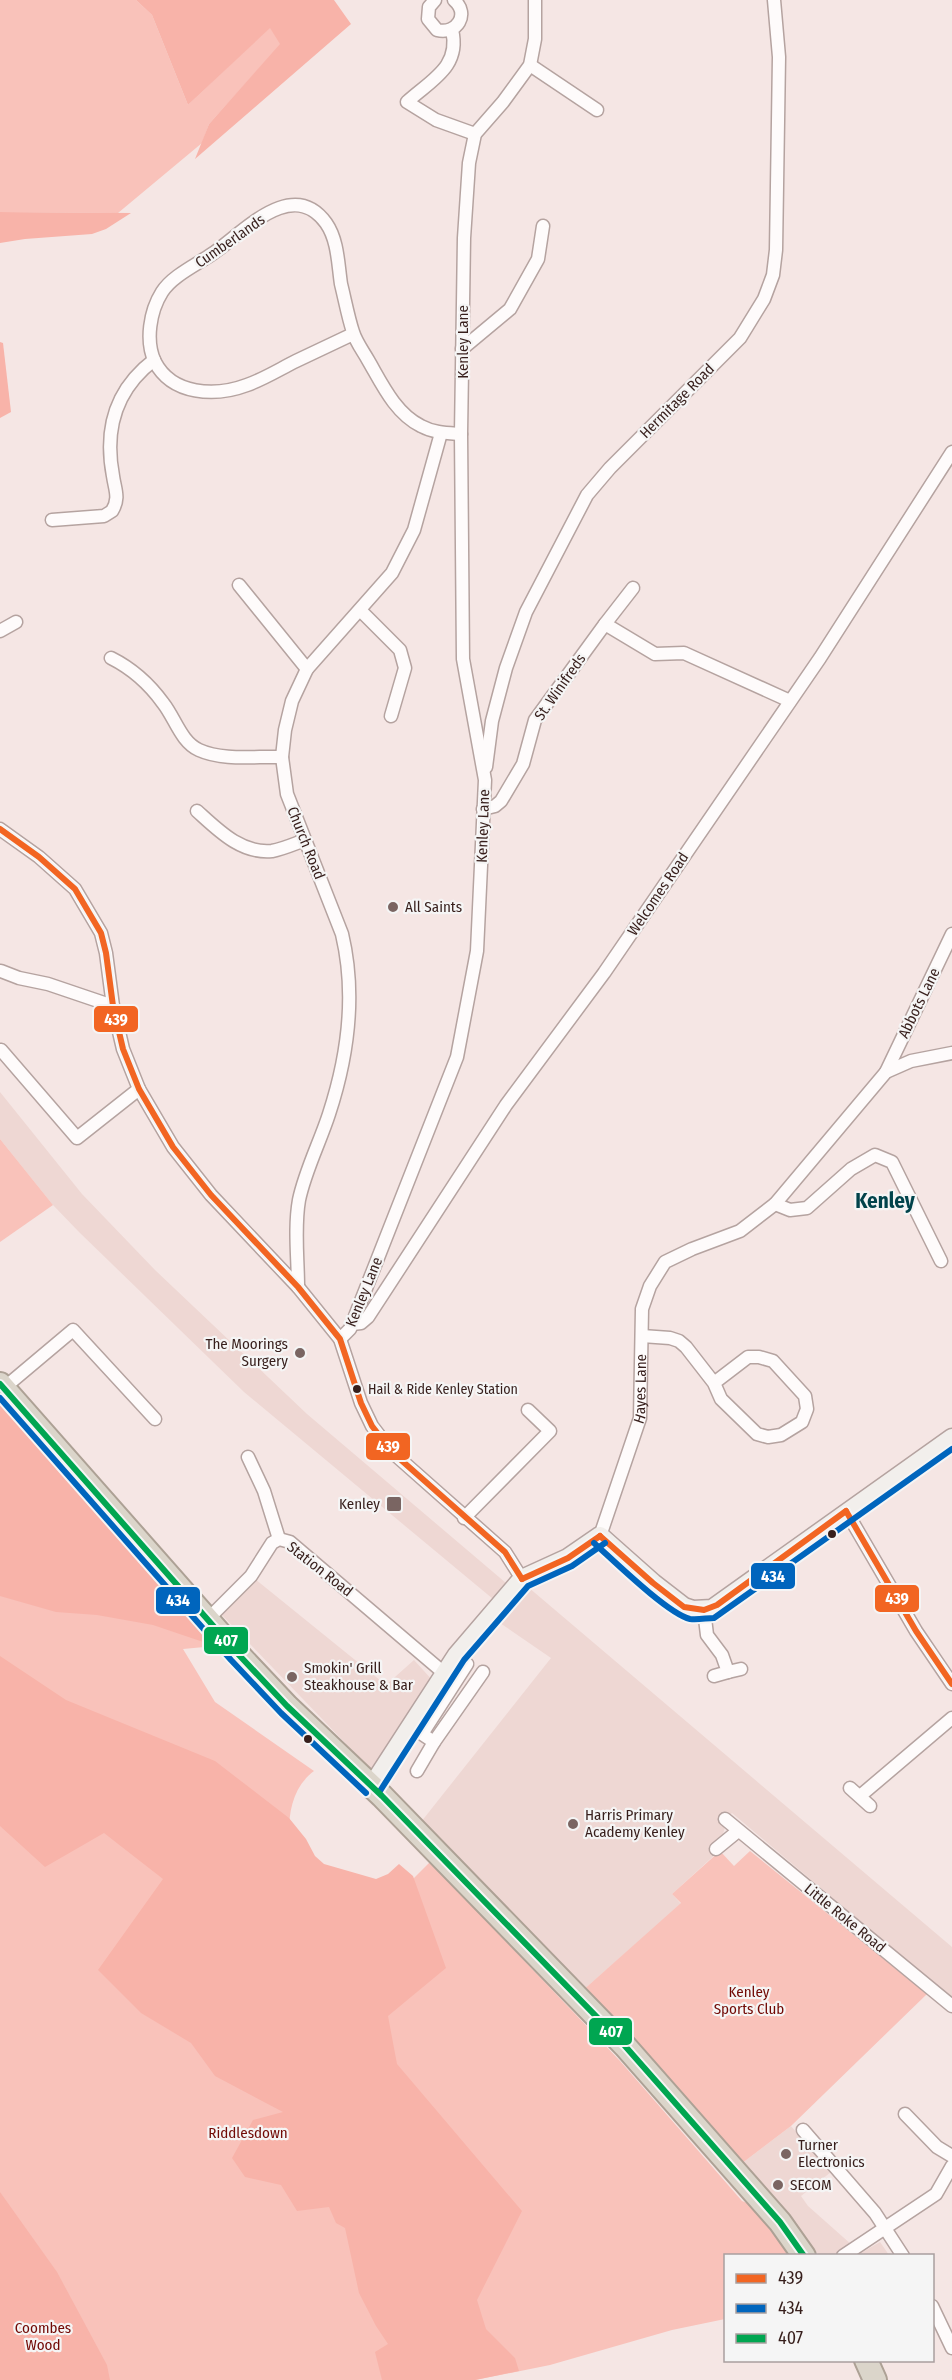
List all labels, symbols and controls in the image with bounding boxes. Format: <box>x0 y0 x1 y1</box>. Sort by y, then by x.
street label: Cumberlands <box>192 210 268 272</box>
street label: Kenley Lane <box>454 305 472 379</box>
street label: Hermitage Road <box>636 360 718 442</box>
street label: St. Winifreds <box>531 650 589 724</box>
street label: Kenley Lane <box>473 789 493 863</box>
street label: Church Road <box>283 804 329 882</box>
street label: Welcomes Road <box>624 849 692 939</box>
place label: All Saints <box>405 898 462 916</box>
marker: All Saints <box>386 900 400 914</box>
street label: Abbots Lane <box>894 965 944 1041</box>
line badge: 439 <box>93 1005 139 1033</box>
text: 439 <box>104 1010 128 1029</box>
district label: Kenley <box>855 1188 916 1214</box>
street label: Kenley Lane <box>342 1254 386 1330</box>
place label: The Moorings Surgery <box>205 1335 288 1370</box>
marker: The Moorings Surgery <box>293 1346 307 1360</box>
street label: Hayes Lane <box>630 1354 650 1426</box>
place label: Hail & Ride Kenley Station <box>368 1381 518 1398</box>
marker: Hail & Ride Kenley Station <box>351 1383 363 1395</box>
line badge: 439 <box>365 1432 411 1461</box>
text: 439 <box>376 1437 400 1456</box>
place label: Kenley <box>339 1495 380 1513</box>
marker: Kenley <box>385 1495 403 1513</box>
unlabelled marker <box>826 1528 838 1540</box>
street label: Station Road <box>283 1538 357 1600</box>
line badge: 434 <box>750 1562 796 1590</box>
text: 434 <box>761 1567 785 1586</box>
line badge: 439 <box>874 1584 920 1613</box>
line badge: 434 <box>155 1586 201 1615</box>
text: 439 <box>885 1589 909 1608</box>
text: 434 <box>166 1591 190 1610</box>
line badge: 407 <box>203 1626 249 1655</box>
text: 407 <box>214 1631 238 1650</box>
place label: Smokin' Grill Steakhouse & Bar <box>304 1659 414 1694</box>
marker: Smokin' Grill Steakhouse & Bar <box>285 1670 299 1684</box>
unlabelled marker <box>302 1733 314 1745</box>
place label: Harris Primary Academy Kenley <box>585 1806 685 1841</box>
marker: Harris Primary Academy Kenley <box>566 1817 580 1831</box>
street label: Little Roke Road <box>801 1880 889 1956</box>
park label: Kenley Sports Club <box>714 1983 784 2018</box>
line badge: 407 <box>588 2017 633 2046</box>
text: 407 <box>599 2022 623 2041</box>
park label: Riddlesdown <box>208 2124 288 2142</box>
place label: Turner Electronics <box>798 2136 865 2171</box>
marker: Turner Electronics <box>779 2147 793 2161</box>
place label: SECOM <box>790 2176 832 2194</box>
marker: SECOM <box>771 2178 785 2192</box>
legend <box>724 2254 934 2362</box>
text: 439 <box>778 2267 803 2289</box>
text: 434 <box>778 2297 803 2319</box>
park label: Coombes Wood <box>15 2319 71 2354</box>
text: 407 <box>778 2327 803 2349</box>

